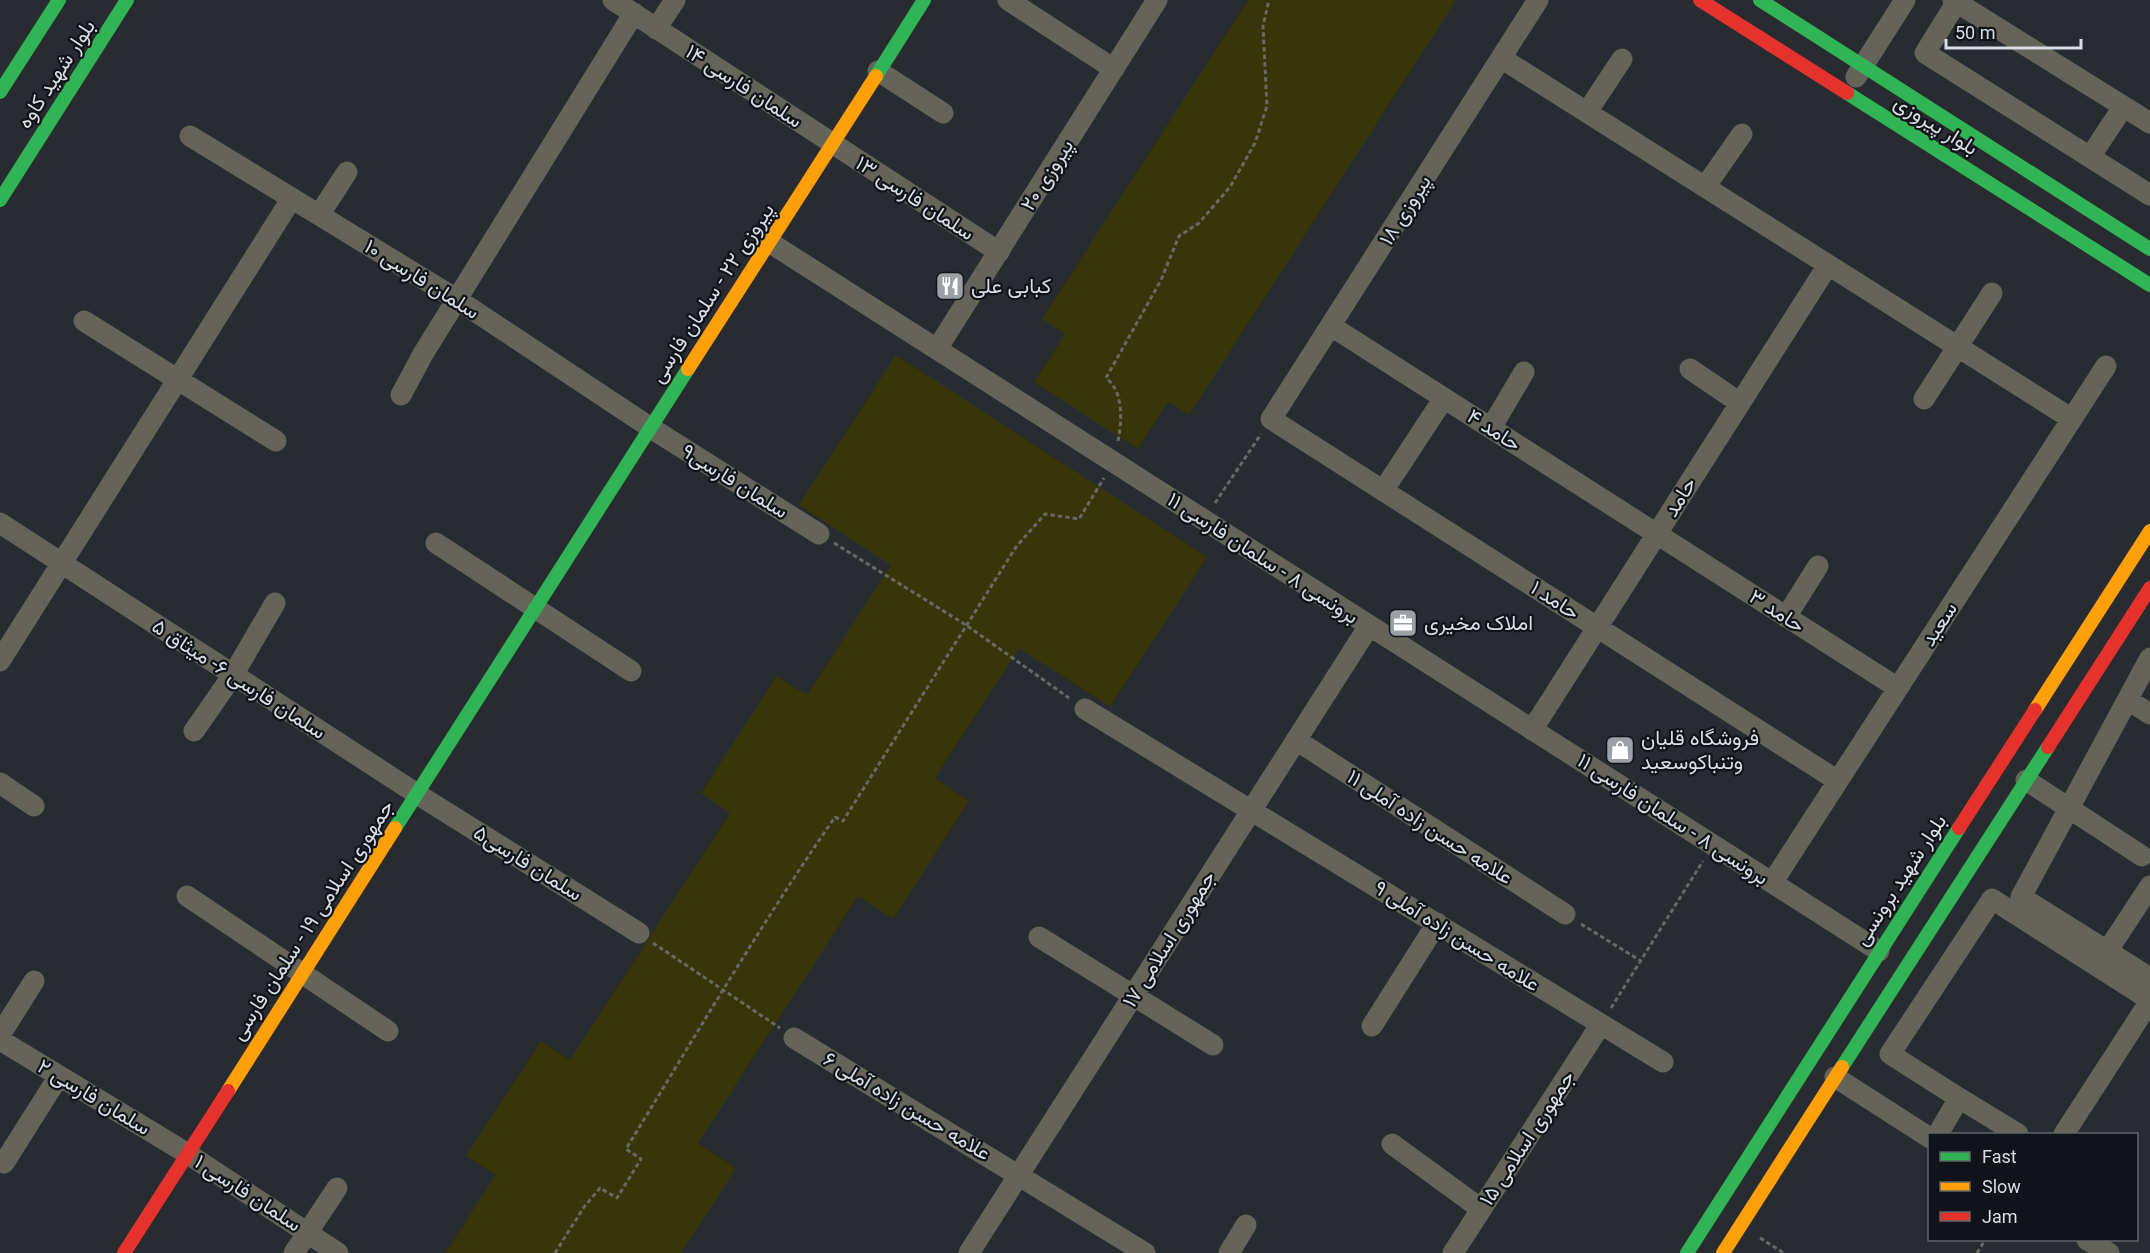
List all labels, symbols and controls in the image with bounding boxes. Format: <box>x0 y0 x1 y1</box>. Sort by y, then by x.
scale bar <box>1946 12 2081 50</box>
street label: بلوار شهید کاوه <box>12 15 101 133</box>
text: 50 m <box>1955 22 1995 43</box>
street label: سلمان فارسی ۱۴ <box>681 39 807 133</box>
street label: بلوار پیروزی <box>1889 90 1982 162</box>
street label: پیروزی ۲۰ <box>1016 135 1080 216</box>
street label: سلمان فارسی ۱۳ <box>851 151 979 246</box>
street label: پیروزی ۱۸ <box>1374 170 1438 251</box>
street label: پیروزی ۲۲ - سلمان فارسی <box>645 199 781 388</box>
street label: سلمان فارسی ۱۰ <box>359 234 484 325</box>
restaurant icon: کبابی علی <box>934 270 966 302</box>
place label: کبابی علی <box>971 274 1051 298</box>
street label: حامد ۴ <box>1463 404 1525 456</box>
street label: سلمان فارسی۹ <box>677 439 793 524</box>
street label: حامد <box>1659 473 1701 521</box>
street label: برونسی ۸ - سلمان فارسی ۱۱ <box>1162 487 1363 630</box>
street label: حامد ۱ <box>1526 575 1584 625</box>
street label: حامد ۳ <box>1745 584 1809 638</box>
street label: سعید <box>1916 598 1962 650</box>
office icon: املاک مخیری <box>1387 607 1419 639</box>
place label: املاک مخیری <box>1424 611 1533 636</box>
street label: سلمان فارسی ۶- میثاق ۵ <box>147 614 330 745</box>
place label: فروشگاه قلیان وتنباکوسعید <box>1641 726 1759 775</box>
shop icon: فروشگاه قلیان وتنباکوسعید <box>1604 734 1636 766</box>
street label: برونسی ۸ - سلمان فارسی ۱۱ <box>1572 748 1773 891</box>
street label: علامه حسن زاده آملی ۱۱ <box>1342 765 1517 890</box>
street label: جمهوری اسلامی ۱۹ - سلمان فارسی <box>225 796 399 1045</box>
street label: بلوار شهید برونسی <box>1849 810 1952 950</box>
street label: سلمان فارسی۵ <box>469 820 587 907</box>
street label: جمهوری اسلامی ۱۷ <box>1117 866 1221 1012</box>
street label: علامه حسن زاده آملی ۹ <box>1369 875 1544 997</box>
street label: علامه حسن زاده آملی ۶ <box>819 1047 995 1166</box>
street label: سلمان فارسی ۲ <box>33 1054 155 1141</box>
street label: جمهوری اسلامی ۱۵ <box>1474 1066 1580 1211</box>
legend <box>1928 1133 2138 1241</box>
text: Fast <box>1982 1146 2017 1167</box>
street label: سلمان فارسی ۱ <box>190 1150 306 1237</box>
text: Slow <box>1982 1176 2021 1197</box>
text: Jam <box>1982 1206 2018 1227</box>

